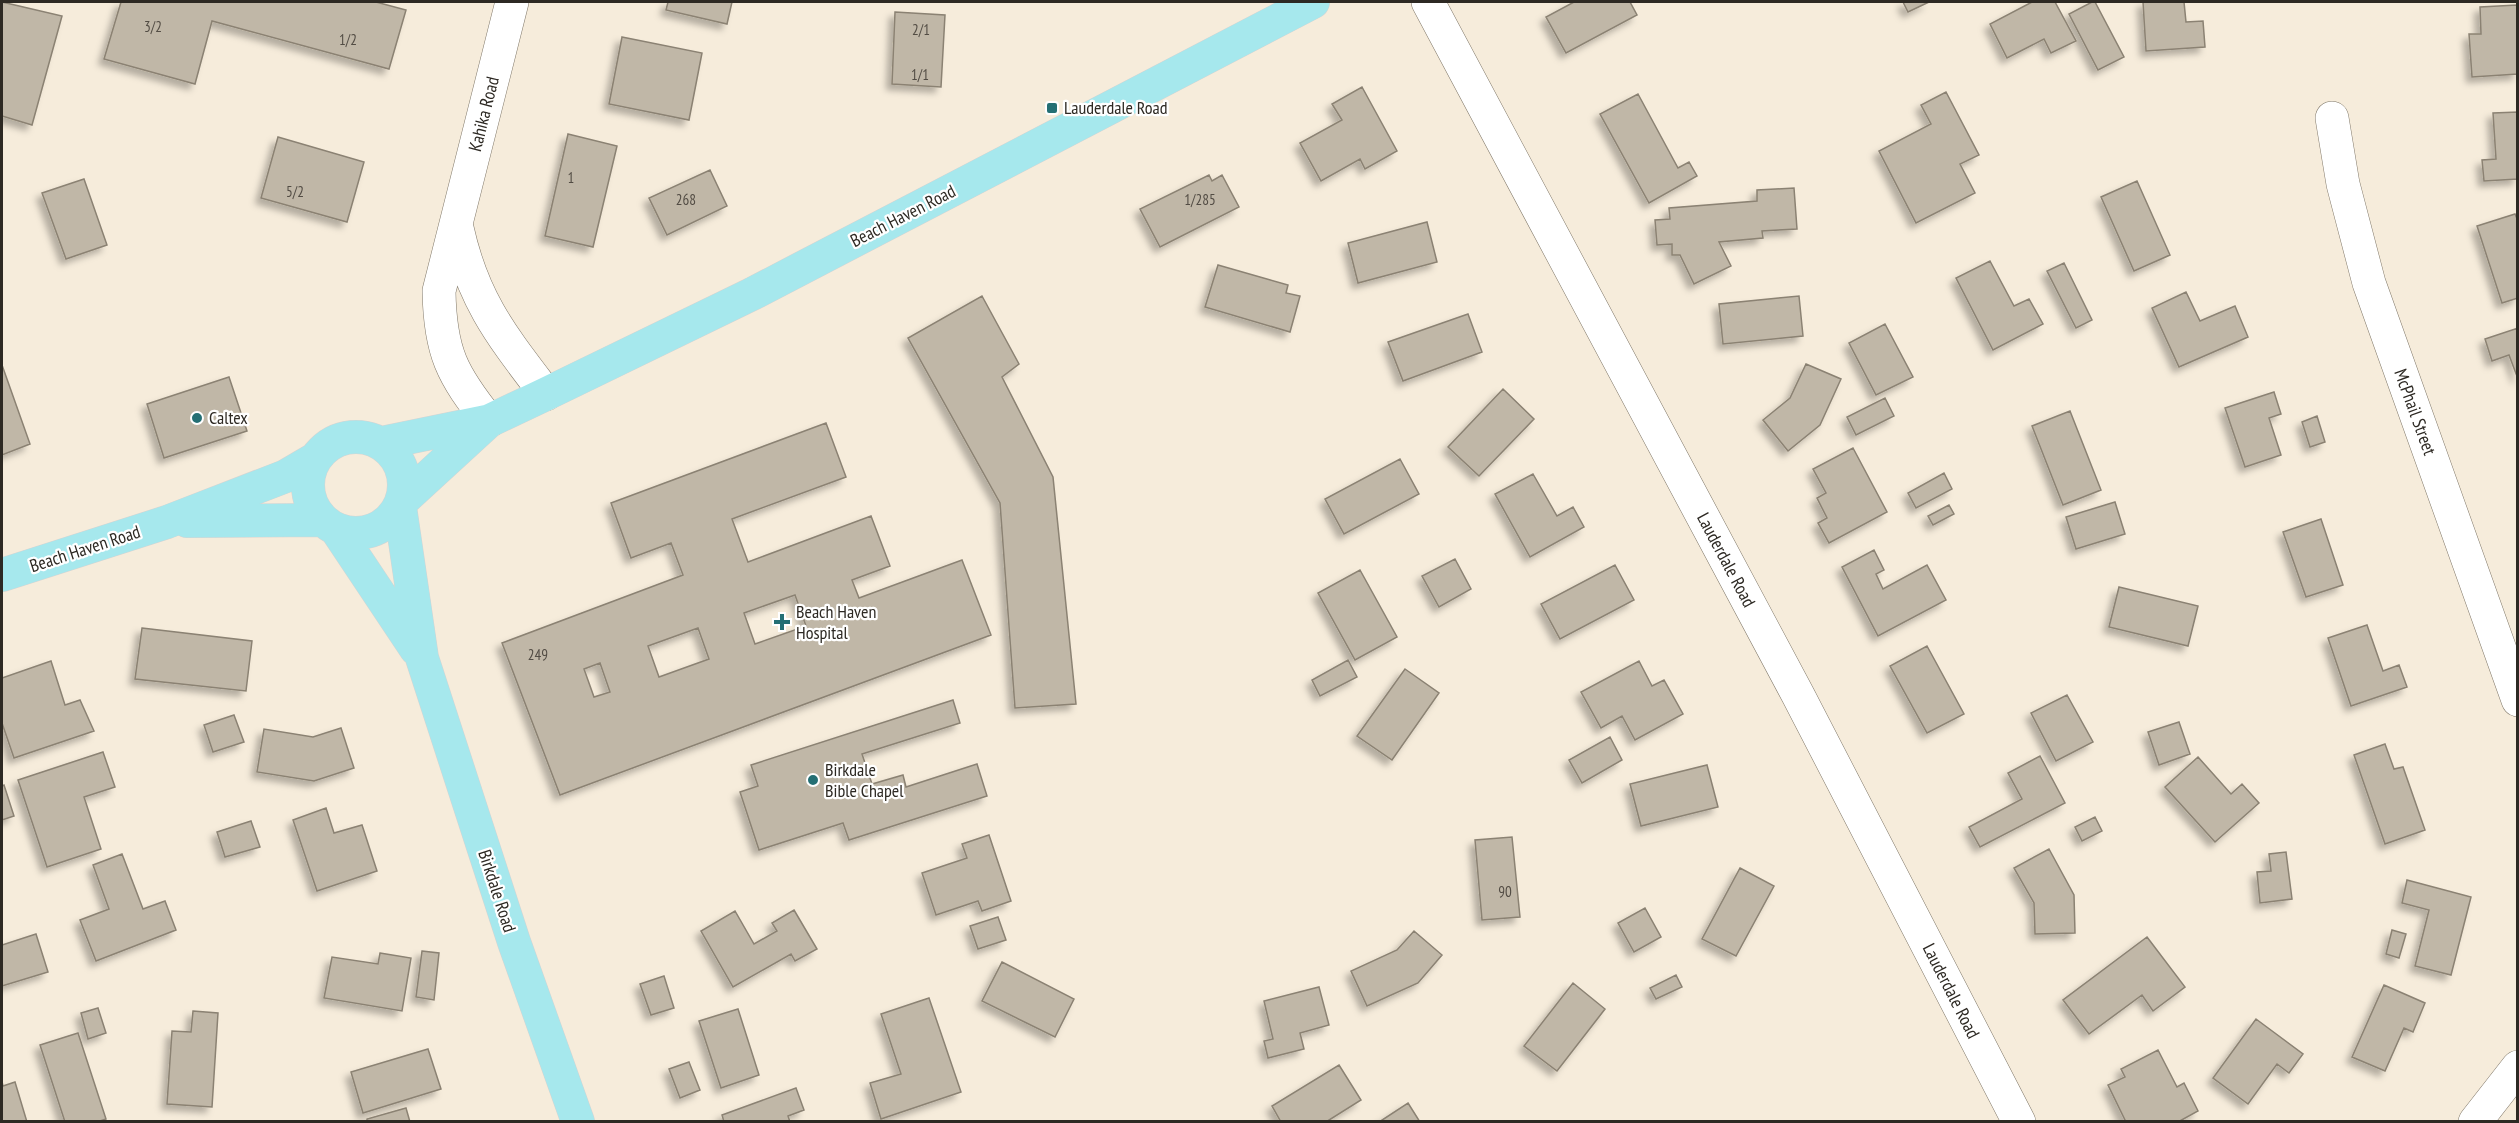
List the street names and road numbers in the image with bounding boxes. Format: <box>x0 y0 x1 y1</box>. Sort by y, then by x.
street label: Kahika Road <box>463 74 504 154</box>
street label: Beach Haven Road <box>846 179 959 252</box>
street label: McPhail Street <box>2389 365 2442 458</box>
street label: Lauderdale Road <box>1692 509 1761 611</box>
street label: Beach Haven Road <box>27 520 143 577</box>
street label: Birkdale Road <box>473 847 522 935</box>
street label: Lauderdale Road <box>1918 939 1985 1042</box>

